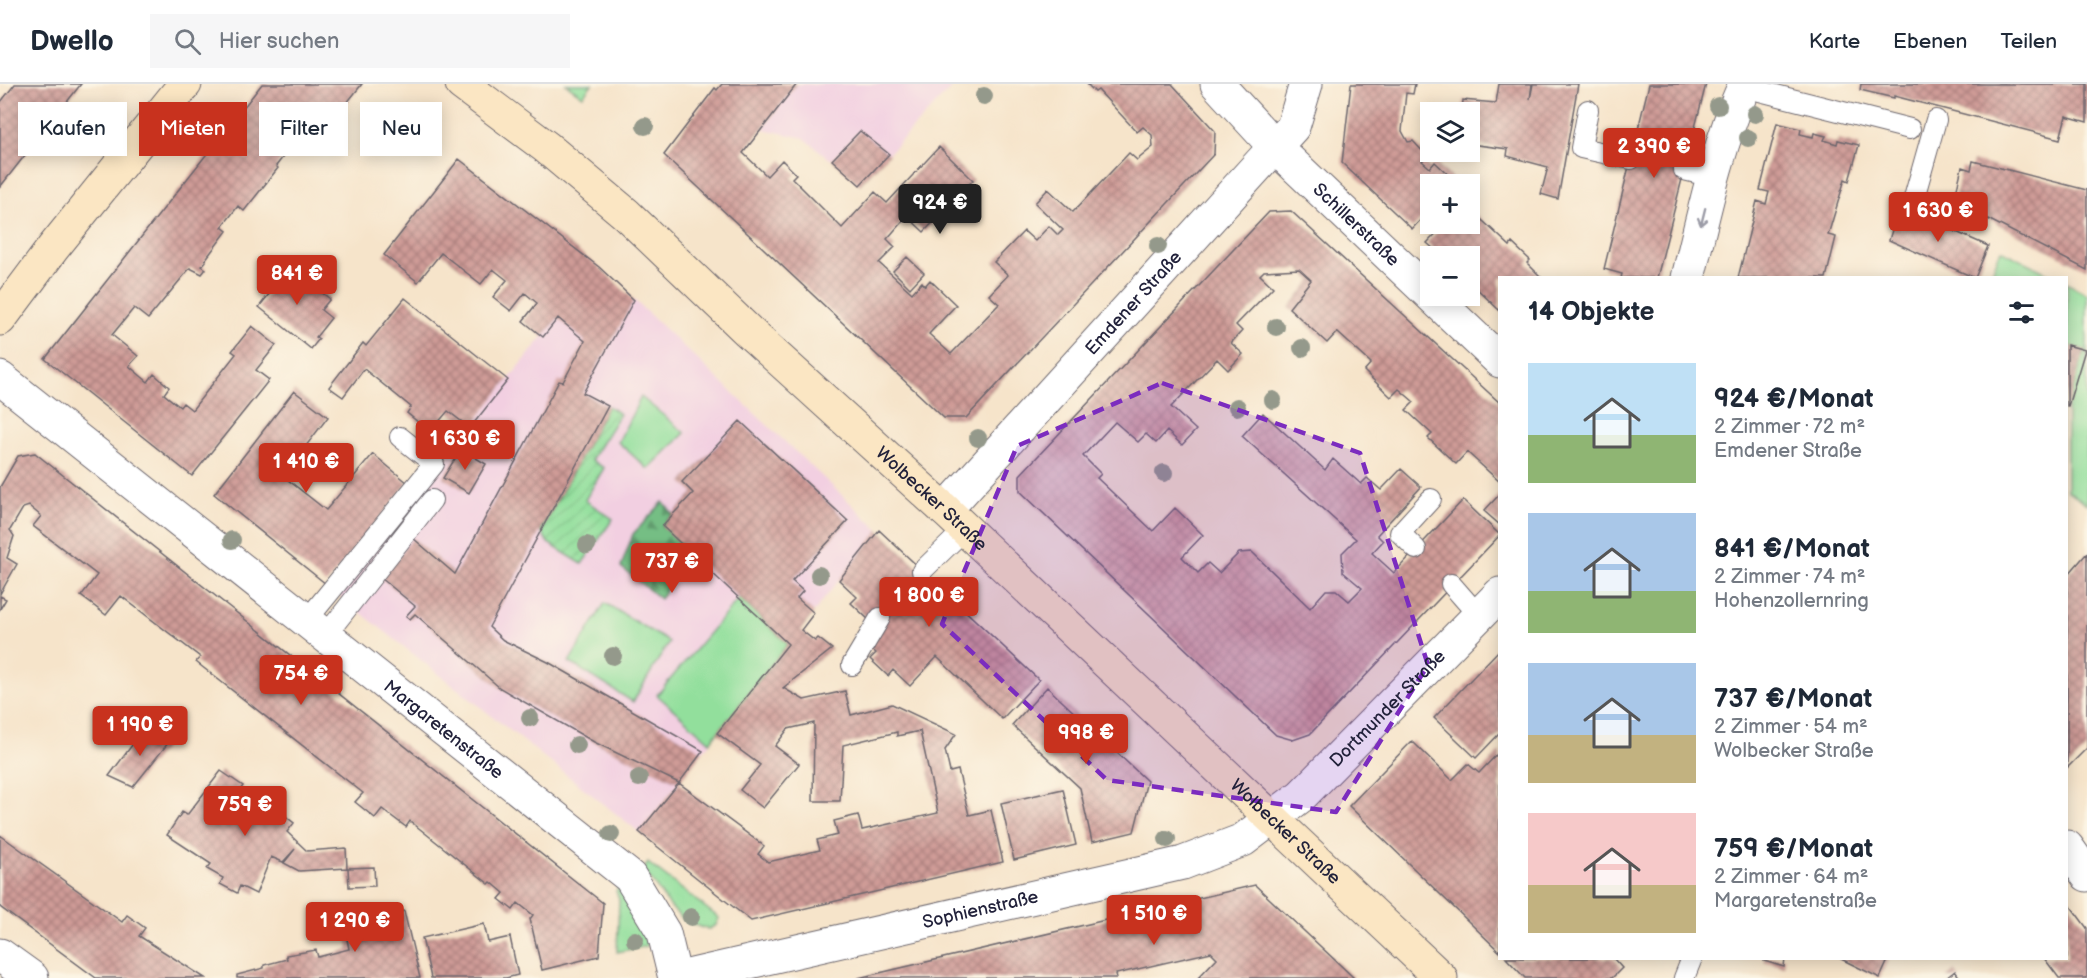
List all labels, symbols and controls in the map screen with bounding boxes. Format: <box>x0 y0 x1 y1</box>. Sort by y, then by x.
search box <box>150 14 570 68</box>
text: Dwello <box>30 25 114 58</box>
icon: search <box>171 25 204 58</box>
text: Hier suchen <box>219 28 339 55</box>
text: Karte <box>1809 29 1860 54</box>
text: Ebenen <box>1893 29 1967 54</box>
text: Teilen <box>2000 29 2057 54</box>
chip: Kaufen <box>18 102 127 156</box>
chip: Mieten <box>139 102 247 156</box>
chip: Filter <box>259 102 348 156</box>
chip: Neu <box>360 102 442 156</box>
map controls <box>1420 102 1480 306</box>
button: layers <box>1420 102 1480 162</box>
pin: 2 390 € <box>1599 128 1709 179</box>
text: 2 390 € <box>1617 135 1691 159</box>
button: + <box>1420 174 1480 234</box>
street label: Schillerstraße <box>1309 179 1404 271</box>
pin: 924 € <box>898 184 982 235</box>
text: 924 € <box>912 191 968 215</box>
pin: 1 630 € <box>1883 192 1993 243</box>
text: 1 630 € <box>1903 199 1973 223</box>
one-way arrow <box>1697 207 1709 226</box>
button: − <box>1420 246 1480 306</box>
street label: Emdener Straße <box>1081 247 1186 359</box>
pin: 841 € <box>255 255 339 306</box>
text: 841 € <box>271 262 323 286</box>
icon: filters <box>2005 296 2038 329</box>
text: 14 Objekte <box>1528 297 1655 328</box>
text: 924 €/Monat <box>1714 384 1874 415</box>
icon: home <box>1576 387 1648 459</box>
text: 2 Zimmer · 72 m² <box>1714 415 1865 439</box>
pin: 1 630 € <box>410 420 520 471</box>
text: 1 630 € <box>430 427 500 451</box>
text: Emdener Straße <box>1714 439 1862 463</box>
street label: Wolbecker Straße <box>871 442 992 555</box>
pin: 1 410 € <box>251 443 361 494</box>
text: 1 410 € <box>273 450 339 474</box>
text: 841 €/Monat <box>1714 534 1870 565</box>
icon: home <box>1576 537 1648 609</box>
pin: 737 € <box>630 543 714 594</box>
text: 737 € <box>645 550 699 574</box>
text: 2 Zimmer · 74 m² <box>1714 565 1865 589</box>
pin: 1 800 € <box>874 577 984 628</box>
text: 1 800 € <box>893 584 965 608</box>
text: Hohenzollernring <box>1714 589 1869 613</box>
street label: Dortmunder Straße <box>1326 646 1450 772</box>
pin: 754 € <box>259 655 343 706</box>
text: 754 € <box>274 662 328 686</box>
street label: Margaretenstraße <box>379 676 508 784</box>
text: 737 €/Monat <box>1714 684 1872 715</box>
icon: home <box>1576 687 1648 759</box>
pin: 1 190 € <box>85 706 195 757</box>
text: 1 190 € <box>107 713 173 737</box>
pin: 998 € <box>1044 714 1128 765</box>
text: 2 Zimmer · 54 m² <box>1714 715 1868 739</box>
text: 998 € <box>1058 721 1114 745</box>
text: Wolbecker Straße <box>1714 739 1874 763</box>
street label: Wolbecker Straße <box>1226 775 1345 889</box>
pin: 759 € <box>203 786 287 837</box>
text: 759 € <box>218 793 272 817</box>
text: 759 €/Monat <box>1714 834 1873 865</box>
icon: home <box>1576 837 1648 909</box>
text: 2 Zimmer · 64 m² <box>1714 865 1868 889</box>
street label: Sophienstraße <box>920 886 1041 933</box>
text: Margaretenstraße <box>1714 889 1877 913</box>
pin: 1 510 € <box>1099 895 1209 946</box>
pin: 1 290 € <box>300 902 410 953</box>
text: 1 510 € <box>1121 902 1187 926</box>
text: 1 290 € <box>320 909 390 933</box>

